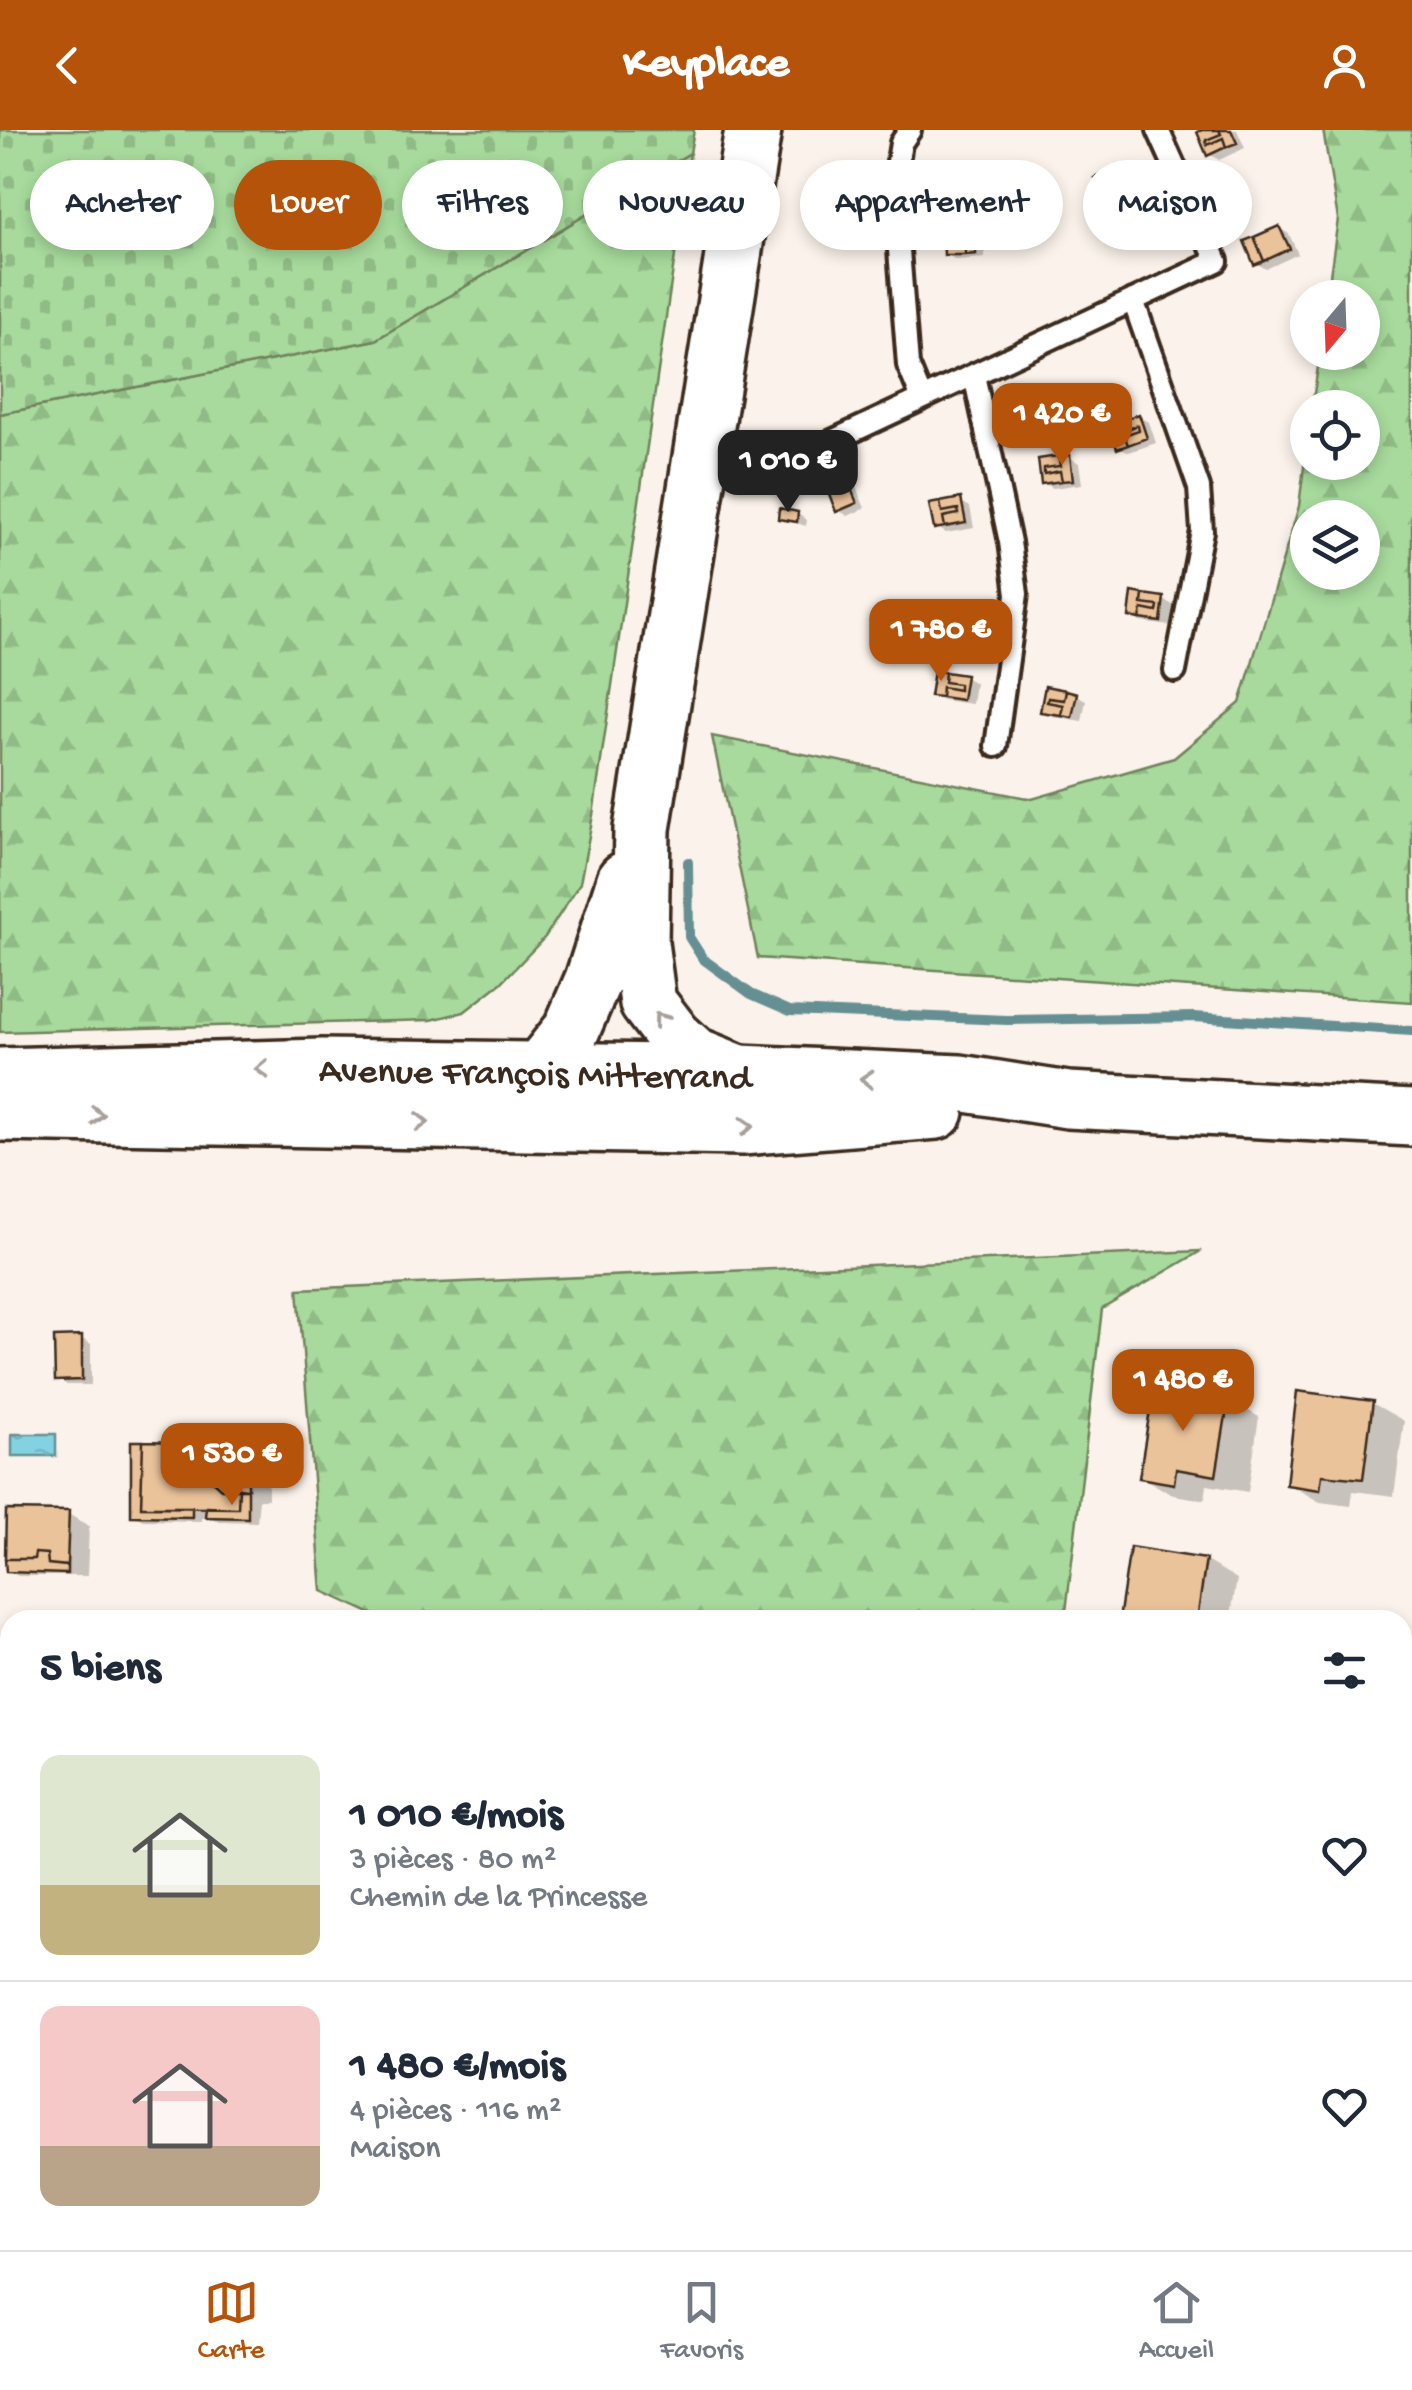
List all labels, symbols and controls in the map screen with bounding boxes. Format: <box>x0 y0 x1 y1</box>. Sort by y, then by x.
icon: back <box>40 38 95 93</box>
icon: person <box>1317 38 1372 93</box>
text: Keyplace <box>623 39 789 92</box>
chip: Acheter <box>30 160 214 250</box>
chip: Louer <box>234 160 382 250</box>
chip: Filtres <box>402 160 563 250</box>
chip: Nouveau <box>583 160 780 250</box>
chip: Appartement <box>800 160 1063 250</box>
chip: Maison <box>1083 160 1252 250</box>
north arrow <box>1290 280 1380 370</box>
map controls <box>1290 280 1380 590</box>
pin: 1 420 € <box>970 383 1154 468</box>
button: locate <box>1290 390 1380 480</box>
text: 1 420 € <box>1014 396 1110 434</box>
pin: 1 010 € <box>696 430 880 515</box>
text: 1 010 € <box>740 443 836 481</box>
button: layers <box>1290 500 1380 590</box>
pin: 1 780 € <box>849 599 1033 684</box>
text: 1 780 € <box>891 612 991 650</box>
one-way arrow <box>655 1013 672 1031</box>
street label: Avenue François Mitterrand <box>318 1051 754 1103</box>
one-way arrow <box>254 1058 270 1079</box>
one-way arrow <box>859 1068 875 1089</box>
one-way arrow <box>90 1105 106 1126</box>
one-way arrow <box>415 1111 431 1132</box>
one-way arrow <box>740 1116 756 1137</box>
pin: 1 480 € <box>1091 1349 1275 1434</box>
text: 1 480 € <box>1134 1362 1232 1400</box>
pin: 1 530 € <box>140 1423 324 1508</box>
text: 1 530 € <box>183 1436 281 1474</box>
icon: filters <box>1317 1643 1372 1698</box>
text: 5 biens <box>40 1646 160 1695</box>
text: 1 010 €/mois <box>350 1793 563 1842</box>
icon: home <box>120 1795 240 1915</box>
icon: heart <box>1317 1828 1372 1883</box>
text: 3 pièces · 80 m² <box>350 1842 556 1880</box>
text: Chemin de la Princesse <box>350 1880 647 1918</box>
text: 1 480 €/mois <box>350 2044 565 2093</box>
icon: home <box>120 2046 240 2166</box>
icon: heart <box>1317 2079 1372 2134</box>
text: 4 pièces · 116 m² <box>350 2093 561 2131</box>
text: Maison <box>350 2131 441 2169</box>
tab: Carte <box>198 2275 264 2368</box>
tab: Favoris <box>660 2275 743 2368</box>
tab: Accueil <box>1139 2275 1214 2368</box>

